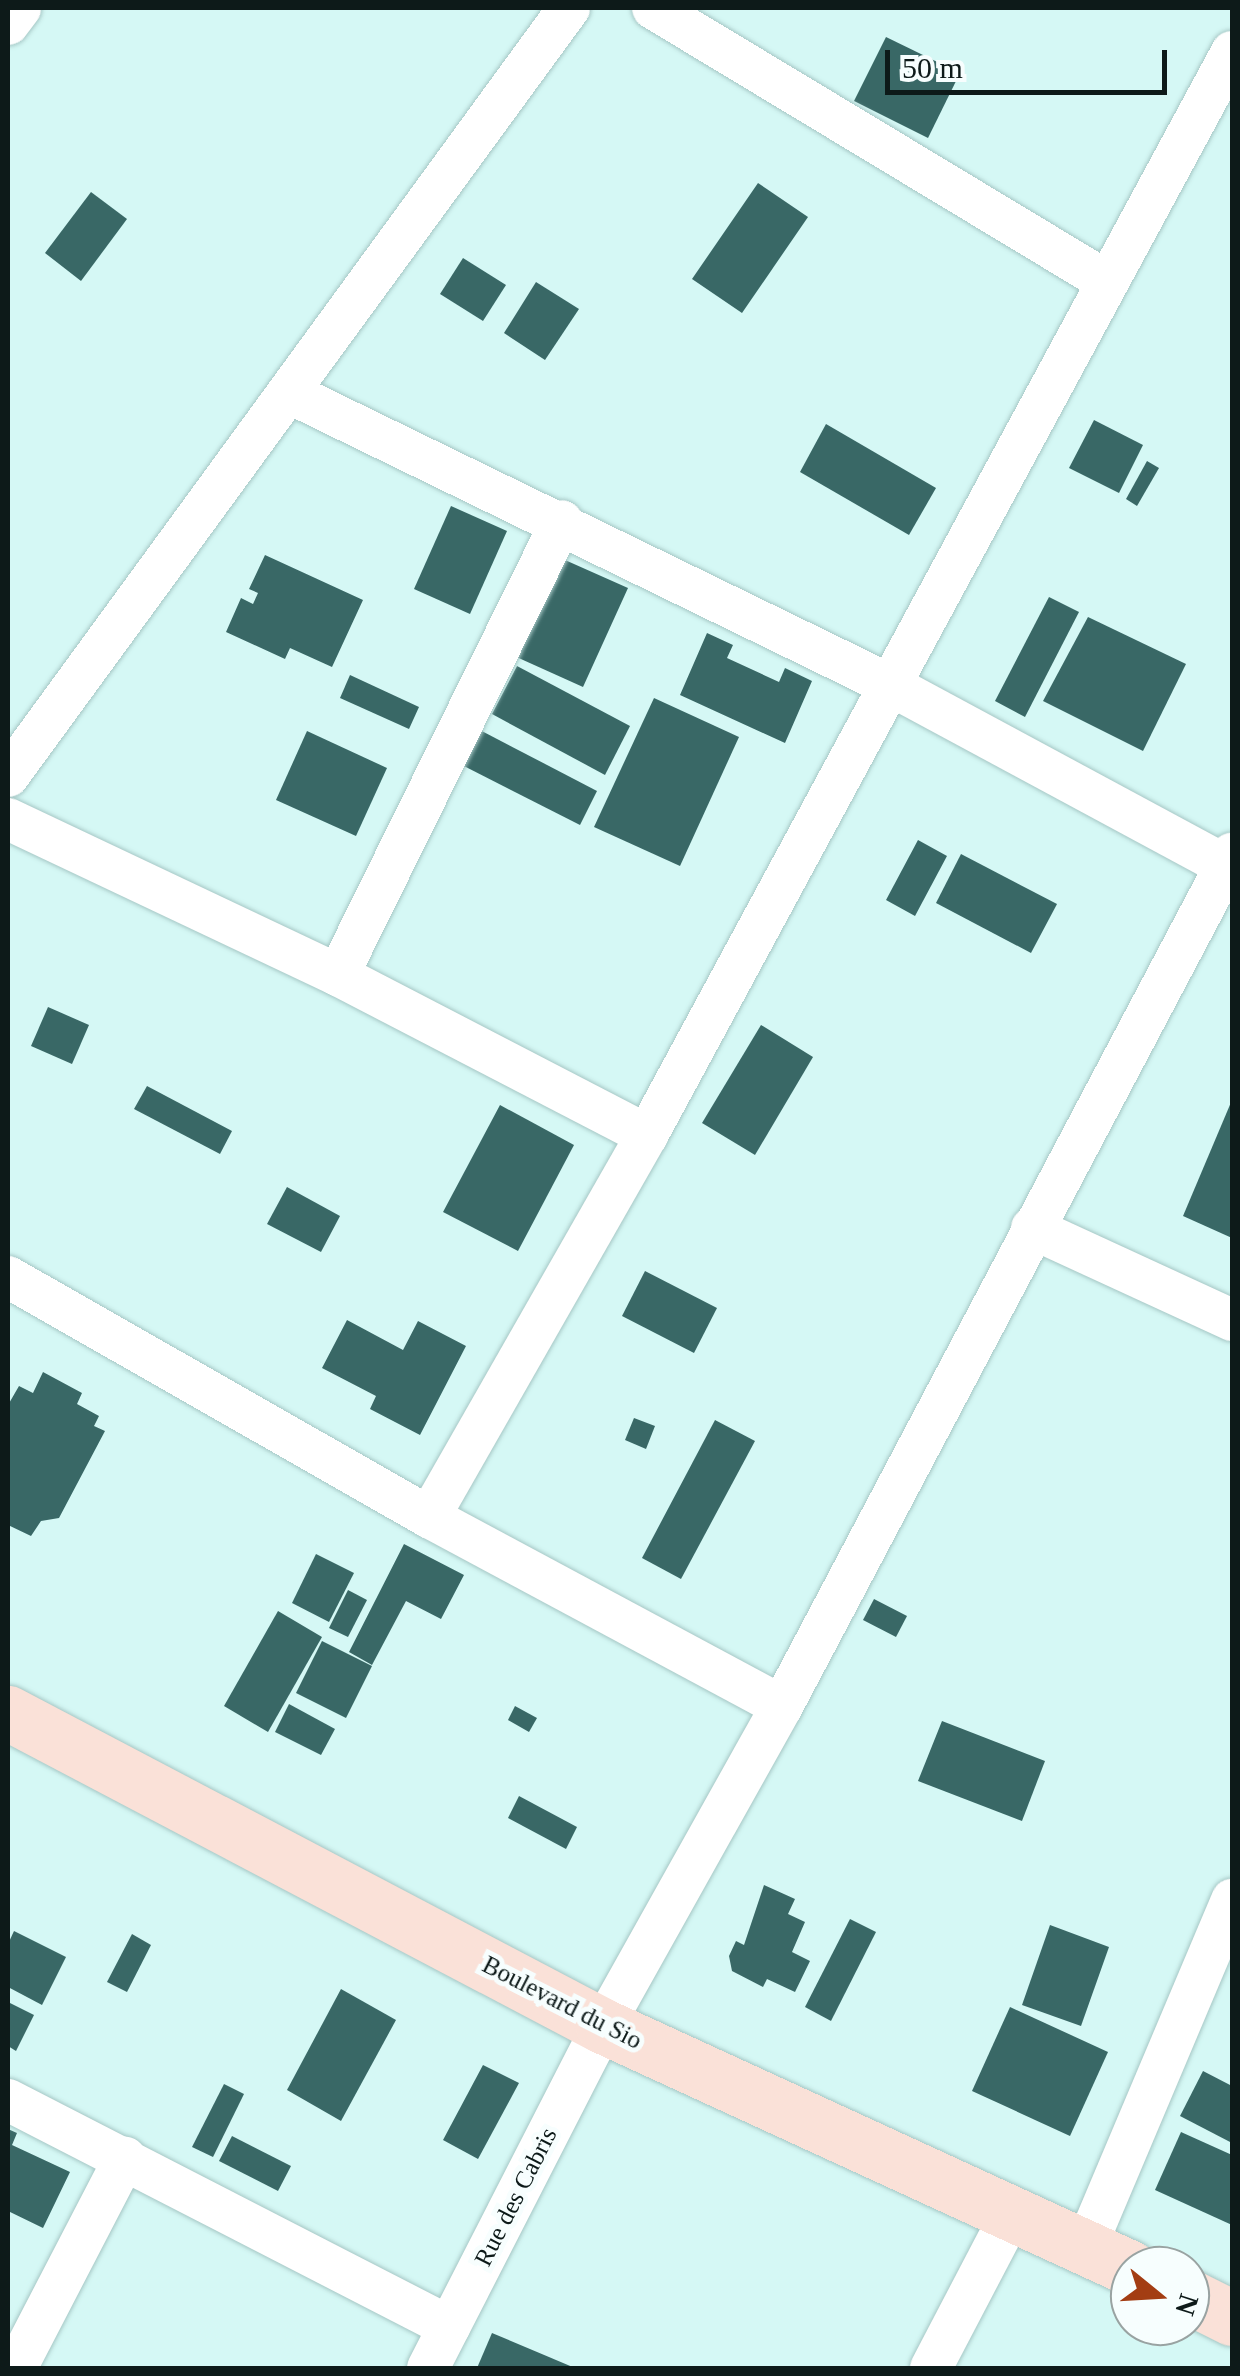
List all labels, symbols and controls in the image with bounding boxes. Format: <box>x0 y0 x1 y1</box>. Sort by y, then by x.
scale bar <box>890 30 1172 92</box>
text: 50 m <box>902 51 963 84</box>
street label: Boulevard du Sio <box>477 1950 647 2056</box>
street label: Rue des Cabris <box>468 2123 564 2271</box>
north arrow <box>1110 2246 1210 2346</box>
text: N <box>1169 2290 1205 2319</box>

